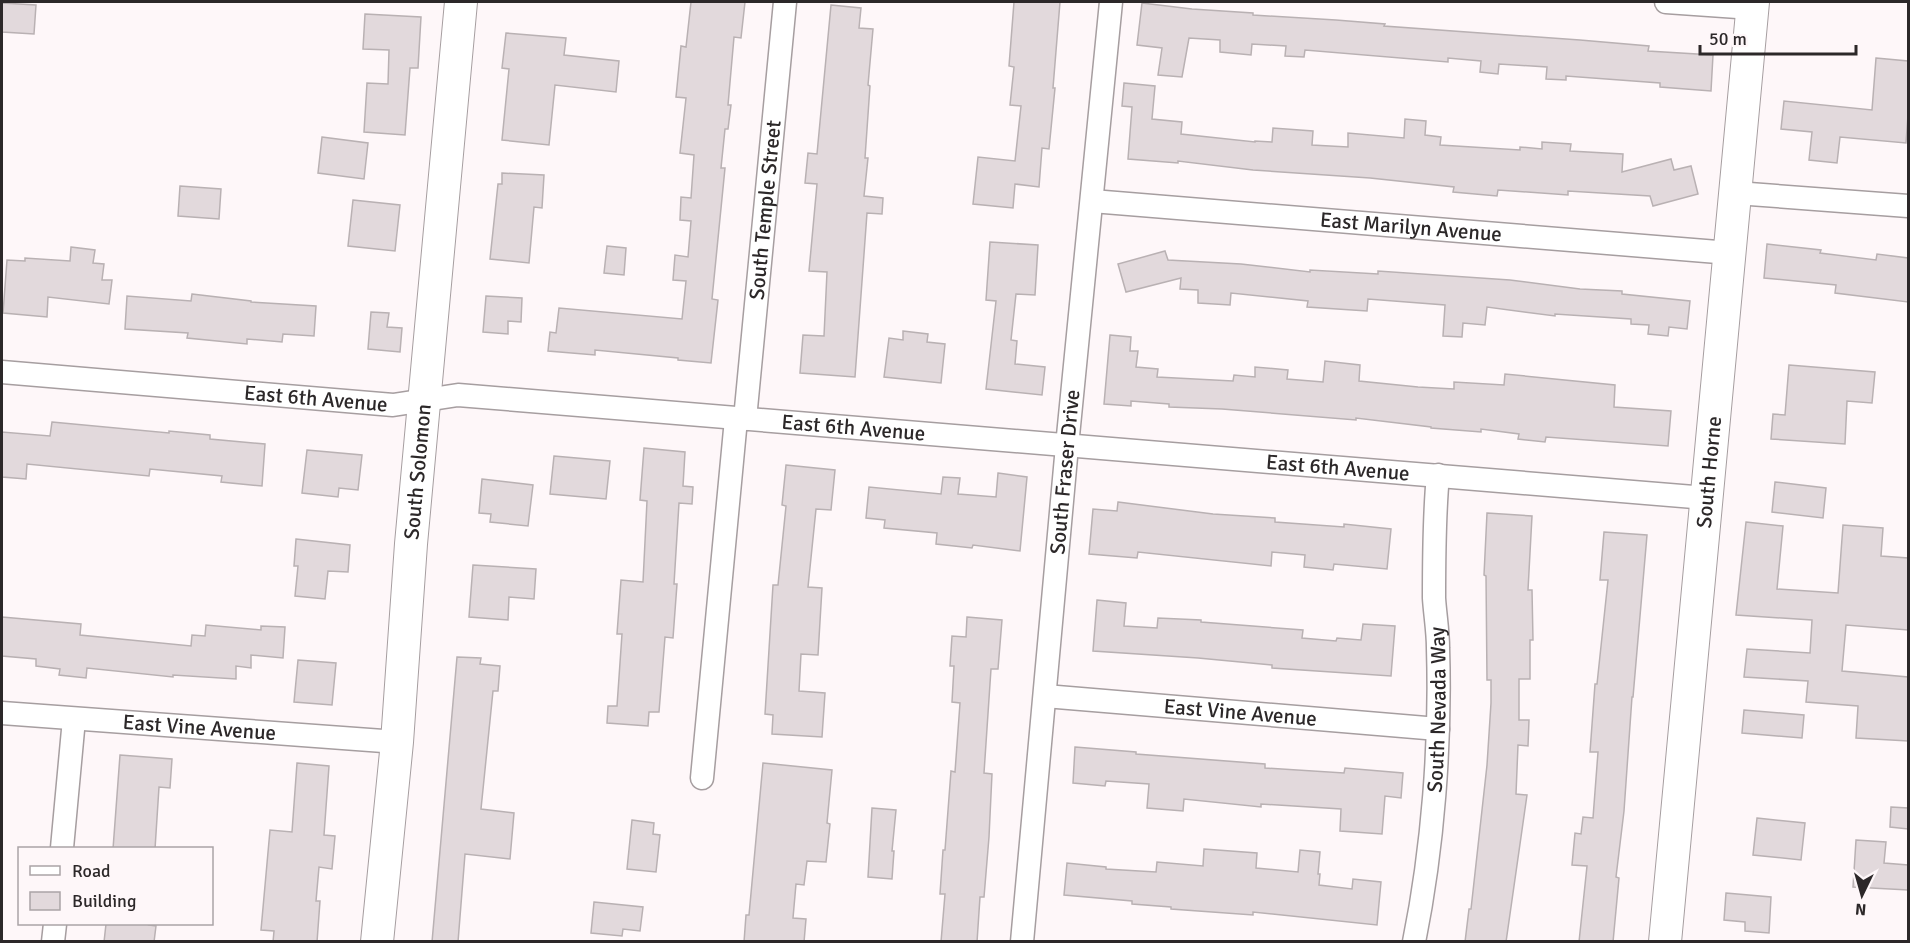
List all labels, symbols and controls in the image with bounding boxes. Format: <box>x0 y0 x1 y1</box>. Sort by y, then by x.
scale bar <box>1700 18 1856 56</box>
text: 50 m <box>1709 28 1747 50</box>
street label: South Temple Street <box>743 119 787 301</box>
street label: East Marilyn Avenue <box>1319 207 1503 247</box>
street label: East 6th Avenue <box>243 379 389 418</box>
street label: South Fraser Drive <box>1044 388 1086 555</box>
street label: South Solomon <box>398 403 437 541</box>
street label: East 6th Avenue <box>781 409 926 447</box>
street label: South Horne <box>1691 415 1727 529</box>
street label: East 6th Avenue <box>1265 449 1411 486</box>
street label: South Nevada Way <box>1422 625 1452 793</box>
street label: East Vine Avenue <box>1163 693 1318 732</box>
street label: East Vine Avenue <box>122 709 277 746</box>
legend <box>18 847 213 925</box>
text: Road <box>72 860 111 882</box>
north arrow <box>1832 865 1892 925</box>
text: Building <box>72 890 136 912</box>
text: N <box>1854 898 1867 919</box>

